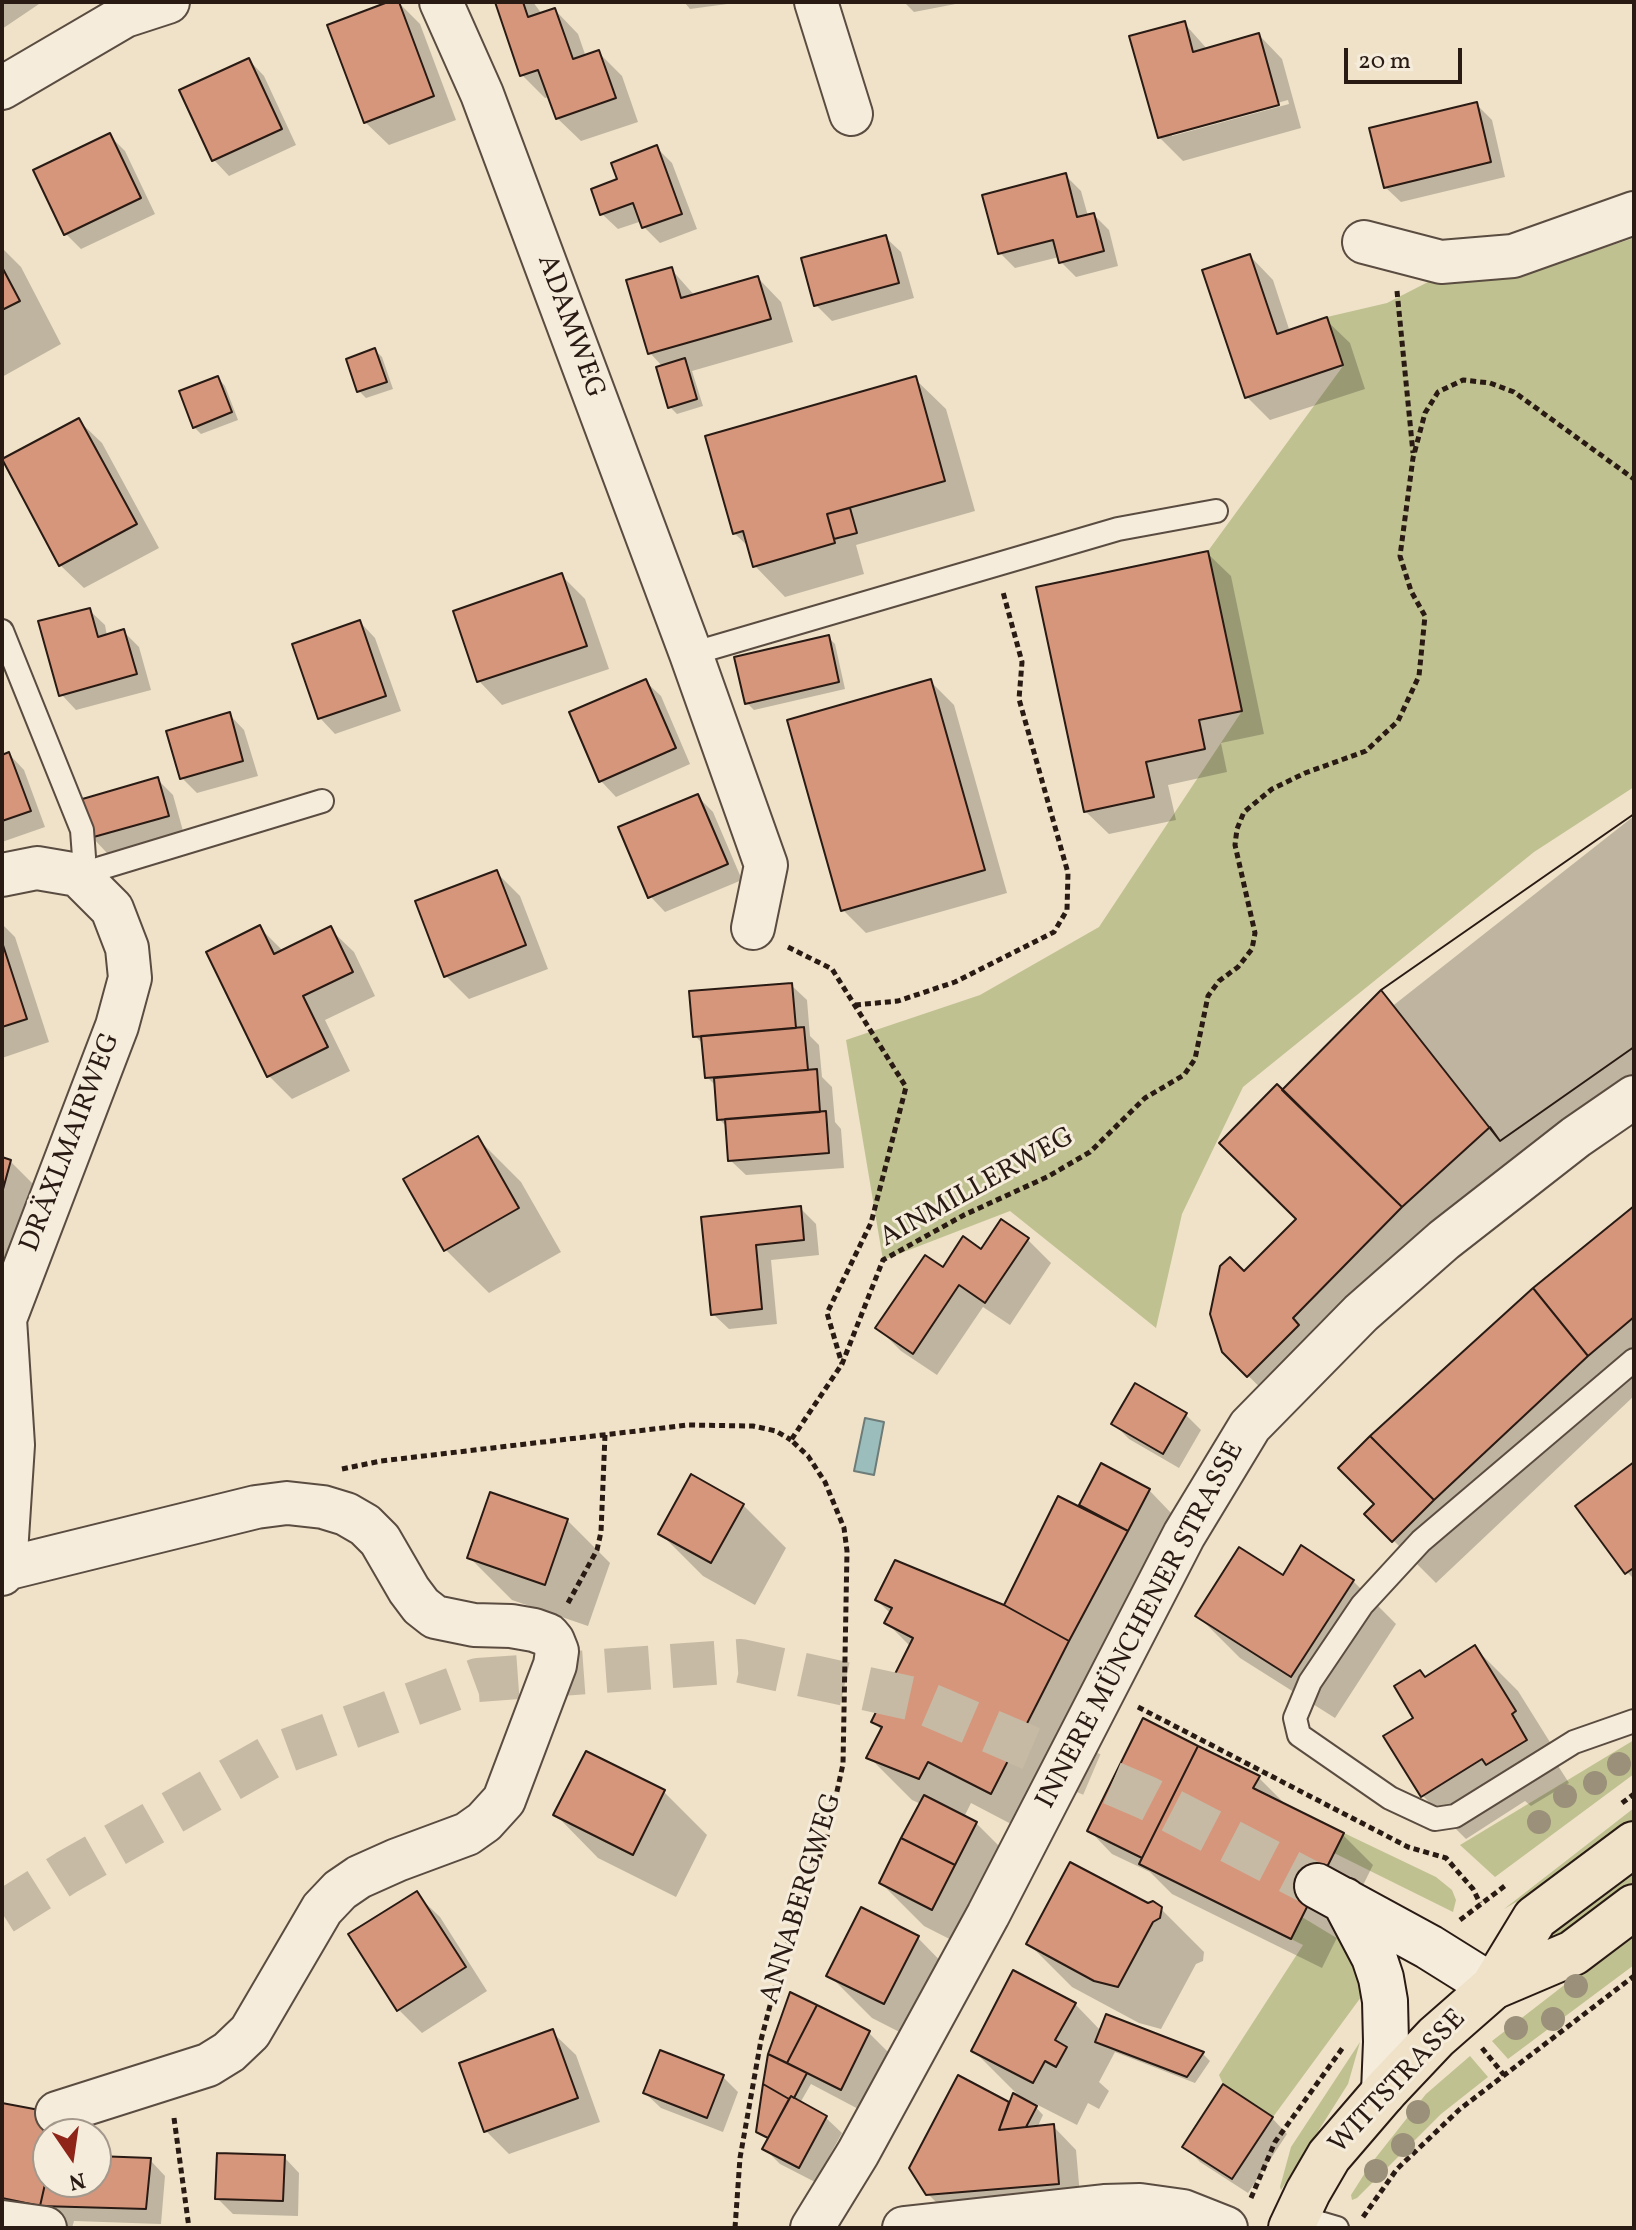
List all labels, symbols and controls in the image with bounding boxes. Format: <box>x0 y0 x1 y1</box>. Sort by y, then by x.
scale bar <box>1348 32 1466 82</box>
text: 20 m <box>1358 45 1411 79</box>
street label: ADAMWEG <box>528 251 610 403</box>
street label: DRÄXLMAIRWEG <box>15 1029 129 1257</box>
street label: AINMILLERWEG <box>875 1122 1081 1256</box>
street label: INNERE MÜNCHENER STRASSE <box>1031 1437 1253 1815</box>
street label: ANNABERGWEG <box>755 1790 851 2008</box>
street label: WITTSTRASSE <box>1323 2004 1475 2162</box>
north arrow <box>32 2118 112 2198</box>
text: N <box>66 2163 88 2197</box>

